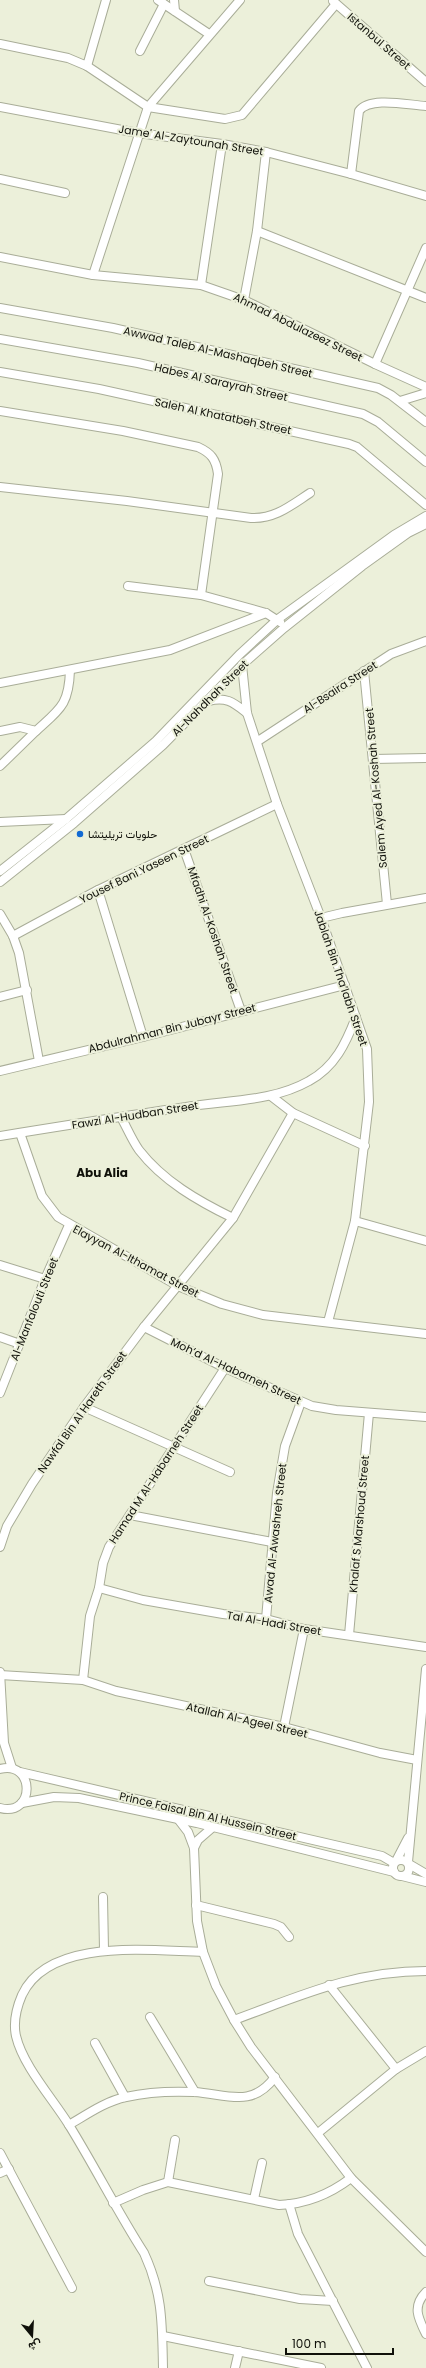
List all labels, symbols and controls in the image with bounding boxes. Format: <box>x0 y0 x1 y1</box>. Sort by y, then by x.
street label: Istanbul Street <box>344 9 414 73</box>
street label: Jame' Al-Zaytounah Street <box>117 121 265 159</box>
street label: Ahmad Abdulazeez Street <box>231 289 365 365</box>
street label: Awwad Taleb Al-Mashaqbeh Street <box>122 322 314 382</box>
street label: Habes Al Sarayrah Street <box>153 359 289 405</box>
street label: Saleh Al Khatatbeh Street <box>153 394 293 438</box>
street label: Al-Nahdhah Street <box>168 656 252 740</box>
street label: Al-Bsaira Street <box>300 657 380 717</box>
street label: Salem Ayed Al-Koshah Street <box>361 707 391 869</box>
place label: حلويات تريليتشا <box>88 826 157 842</box>
marker: حلويات تريليتشا <box>75 829 85 839</box>
street label: Yousef Bani Yaseen Street <box>77 831 211 907</box>
street label: Mfadhi Al-Koshah Street <box>184 865 242 995</box>
street label: Jablah Bin Tha’labh Street <box>310 908 372 1048</box>
street label: Abdulrahman Bin Jubayr Street <box>87 999 257 1057</box>
street label: Fawzi Al-Hudban Street <box>71 1097 199 1133</box>
district label: Abu Alia <box>76 1164 128 1181</box>
street label: Elayyan Al-Ithamat Street <box>70 1221 202 1301</box>
street label: Al-Manfalouti Street <box>6 1255 62 1363</box>
street label: Moh’d Al-Habarneh Street <box>168 1334 304 1408</box>
street label: Nawfal Bin Al Hareth Street <box>34 1348 130 1476</box>
street label: Hamad M Al-Habarneh Street <box>105 1401 207 1547</box>
street label: Khalaf S Marshoud Street <box>345 1455 373 1593</box>
street label: Awad Al-Awashreh Street <box>260 1462 290 1604</box>
street label: Tal Al-Hadi Street <box>226 1607 322 1639</box>
street label: Atallah Al-Ageel Street <box>185 1698 309 1742</box>
street label: Prince Faisal Bin Al Hussein Street <box>118 1788 298 1844</box>
north arrow <box>12 2316 52 2356</box>
scale bar <box>286 2330 393 2356</box>
text: 100 m <box>292 2335 326 2352</box>
text: ش <box>26 2336 44 2355</box>

